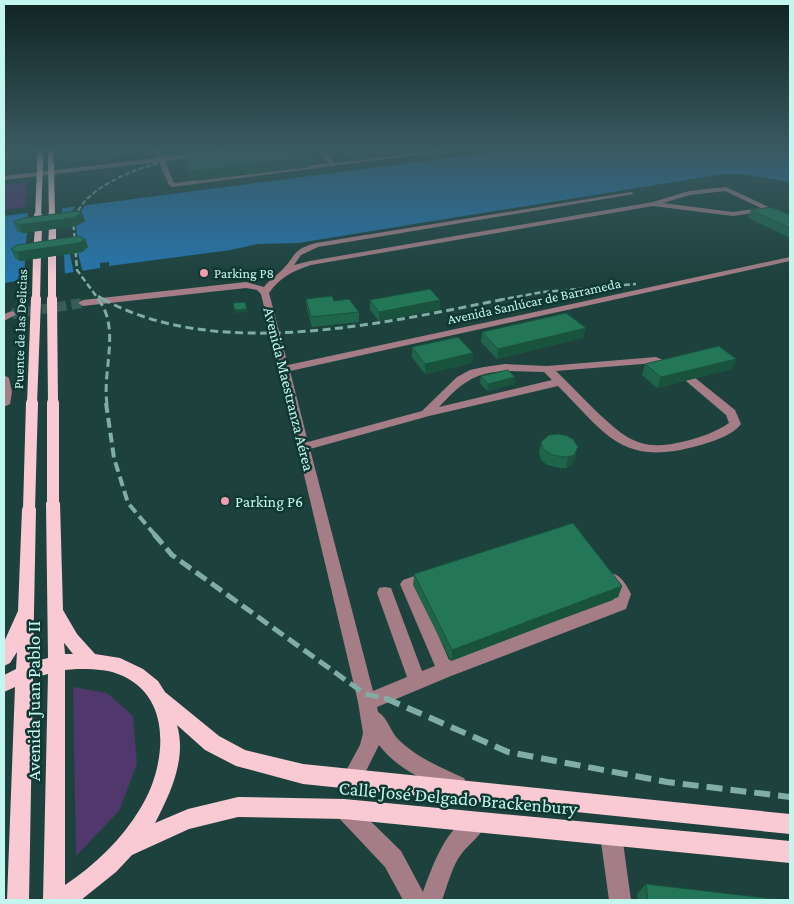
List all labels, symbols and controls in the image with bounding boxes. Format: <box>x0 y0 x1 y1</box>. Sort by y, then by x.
place label: Parking P8 <box>214 265 274 281</box>
marker: Parking P8 <box>198 267 210 279</box>
street label: Puente de las Delicias <box>10 269 30 389</box>
street label: Avenida Sanlúcar de Barrameda <box>446 275 623 327</box>
street label: Avenida Maestranza Aérea <box>260 305 318 473</box>
place label: Parking P6 <box>235 493 303 511</box>
marker: Parking P6 <box>219 495 231 507</box>
street label: Avenida Juan Pablo II <box>23 621 44 781</box>
street label: Calle José Delgado Brackenbury <box>338 777 578 819</box>

